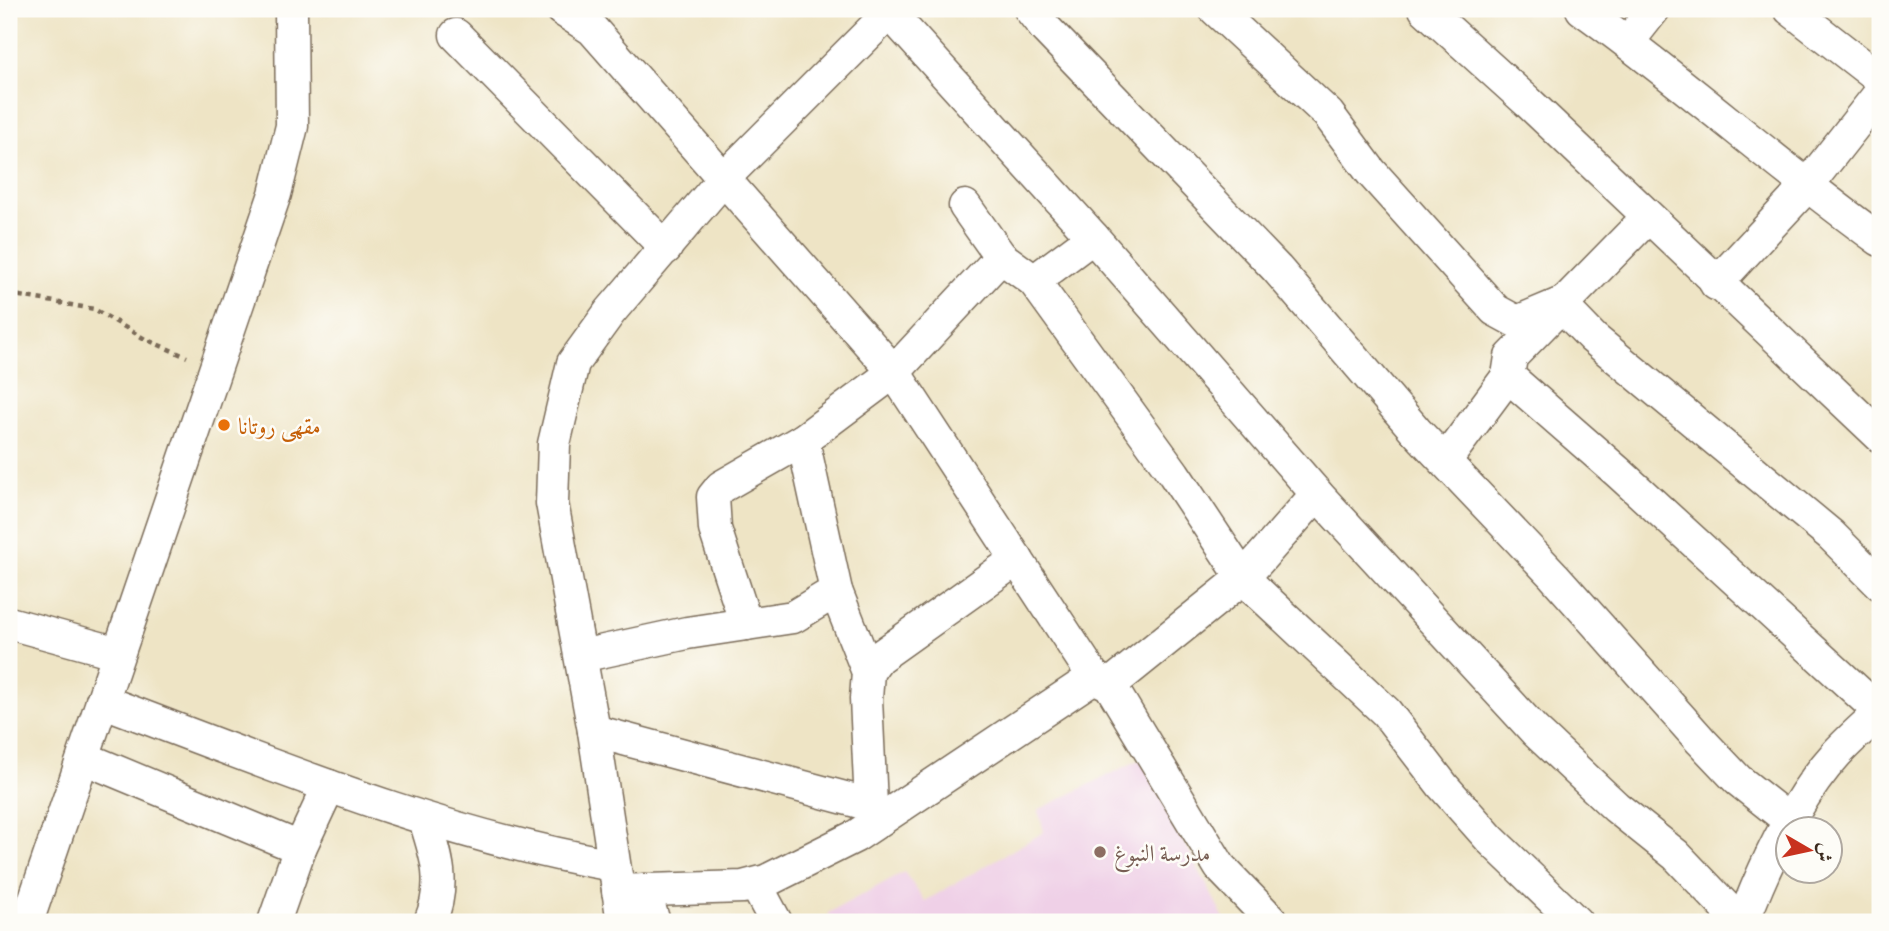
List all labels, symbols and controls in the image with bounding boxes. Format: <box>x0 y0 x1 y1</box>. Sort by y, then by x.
place label: مقهى روتانا <box>238 409 321 442</box>
marker: مقهى روتانا <box>216 417 232 433</box>
north arrow <box>1773 816 1843 886</box>
place label: مدرسة النبوغ <box>1114 836 1210 873</box>
text: ش <box>1810 841 1841 864</box>
marker: مدرسة النبوغ <box>1092 844 1108 860</box>

